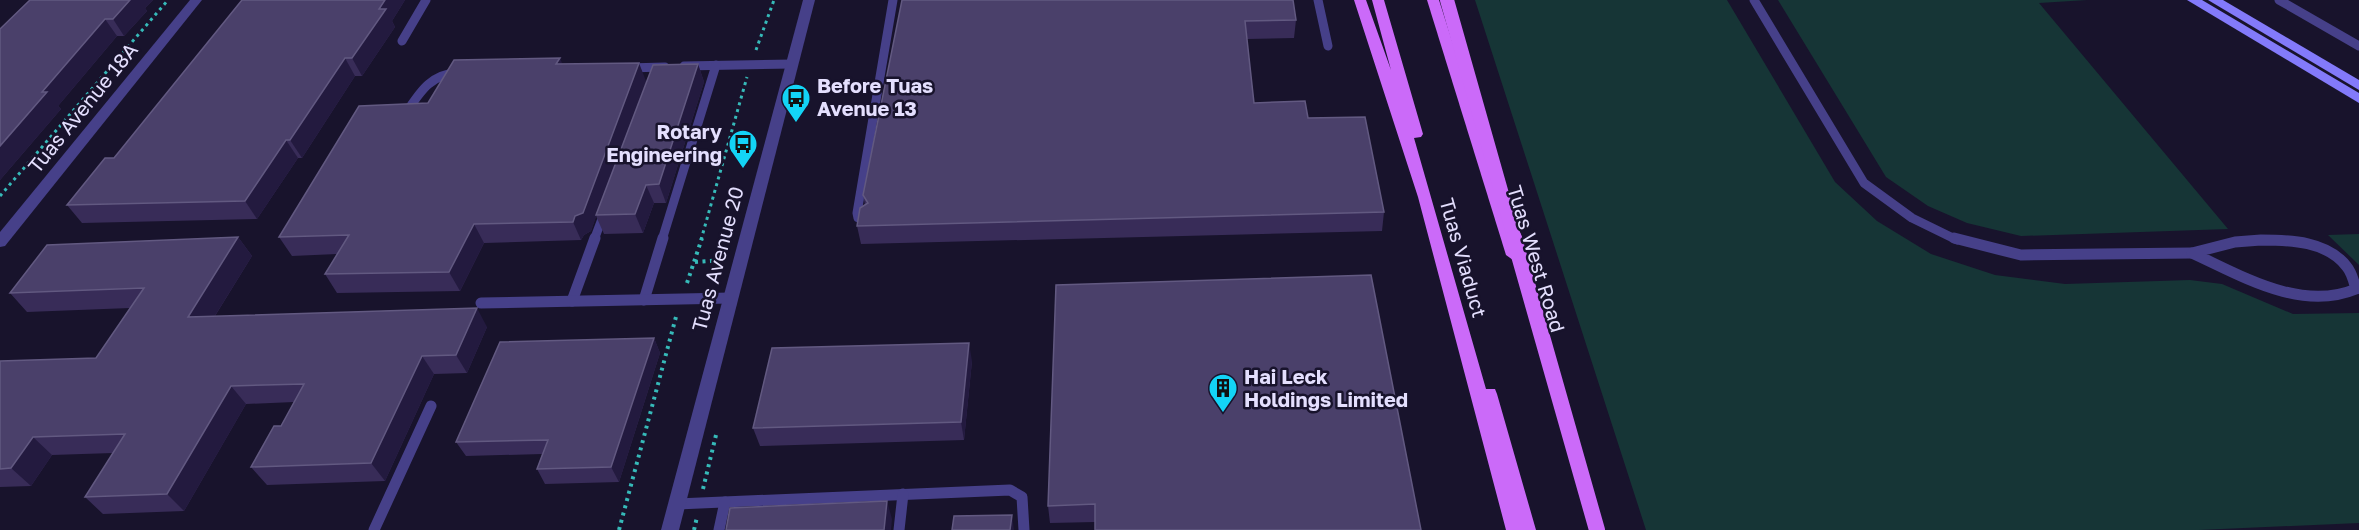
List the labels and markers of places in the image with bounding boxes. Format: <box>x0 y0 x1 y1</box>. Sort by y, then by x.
place label: Before Tuas Avenue 13 <box>817 73 933 120</box>
bus stop icon: Before Tuas Avenue 13 <box>780 82 812 124</box>
place label: Rotary Engineering <box>606 119 722 166</box>
bus stop icon: Rotary Engineering <box>727 128 759 170</box>
place label: Hai Leck Holdings Limited <box>1244 364 1408 411</box>
building icon: Hai Leck Holdings Limited <box>1207 372 1239 414</box>

